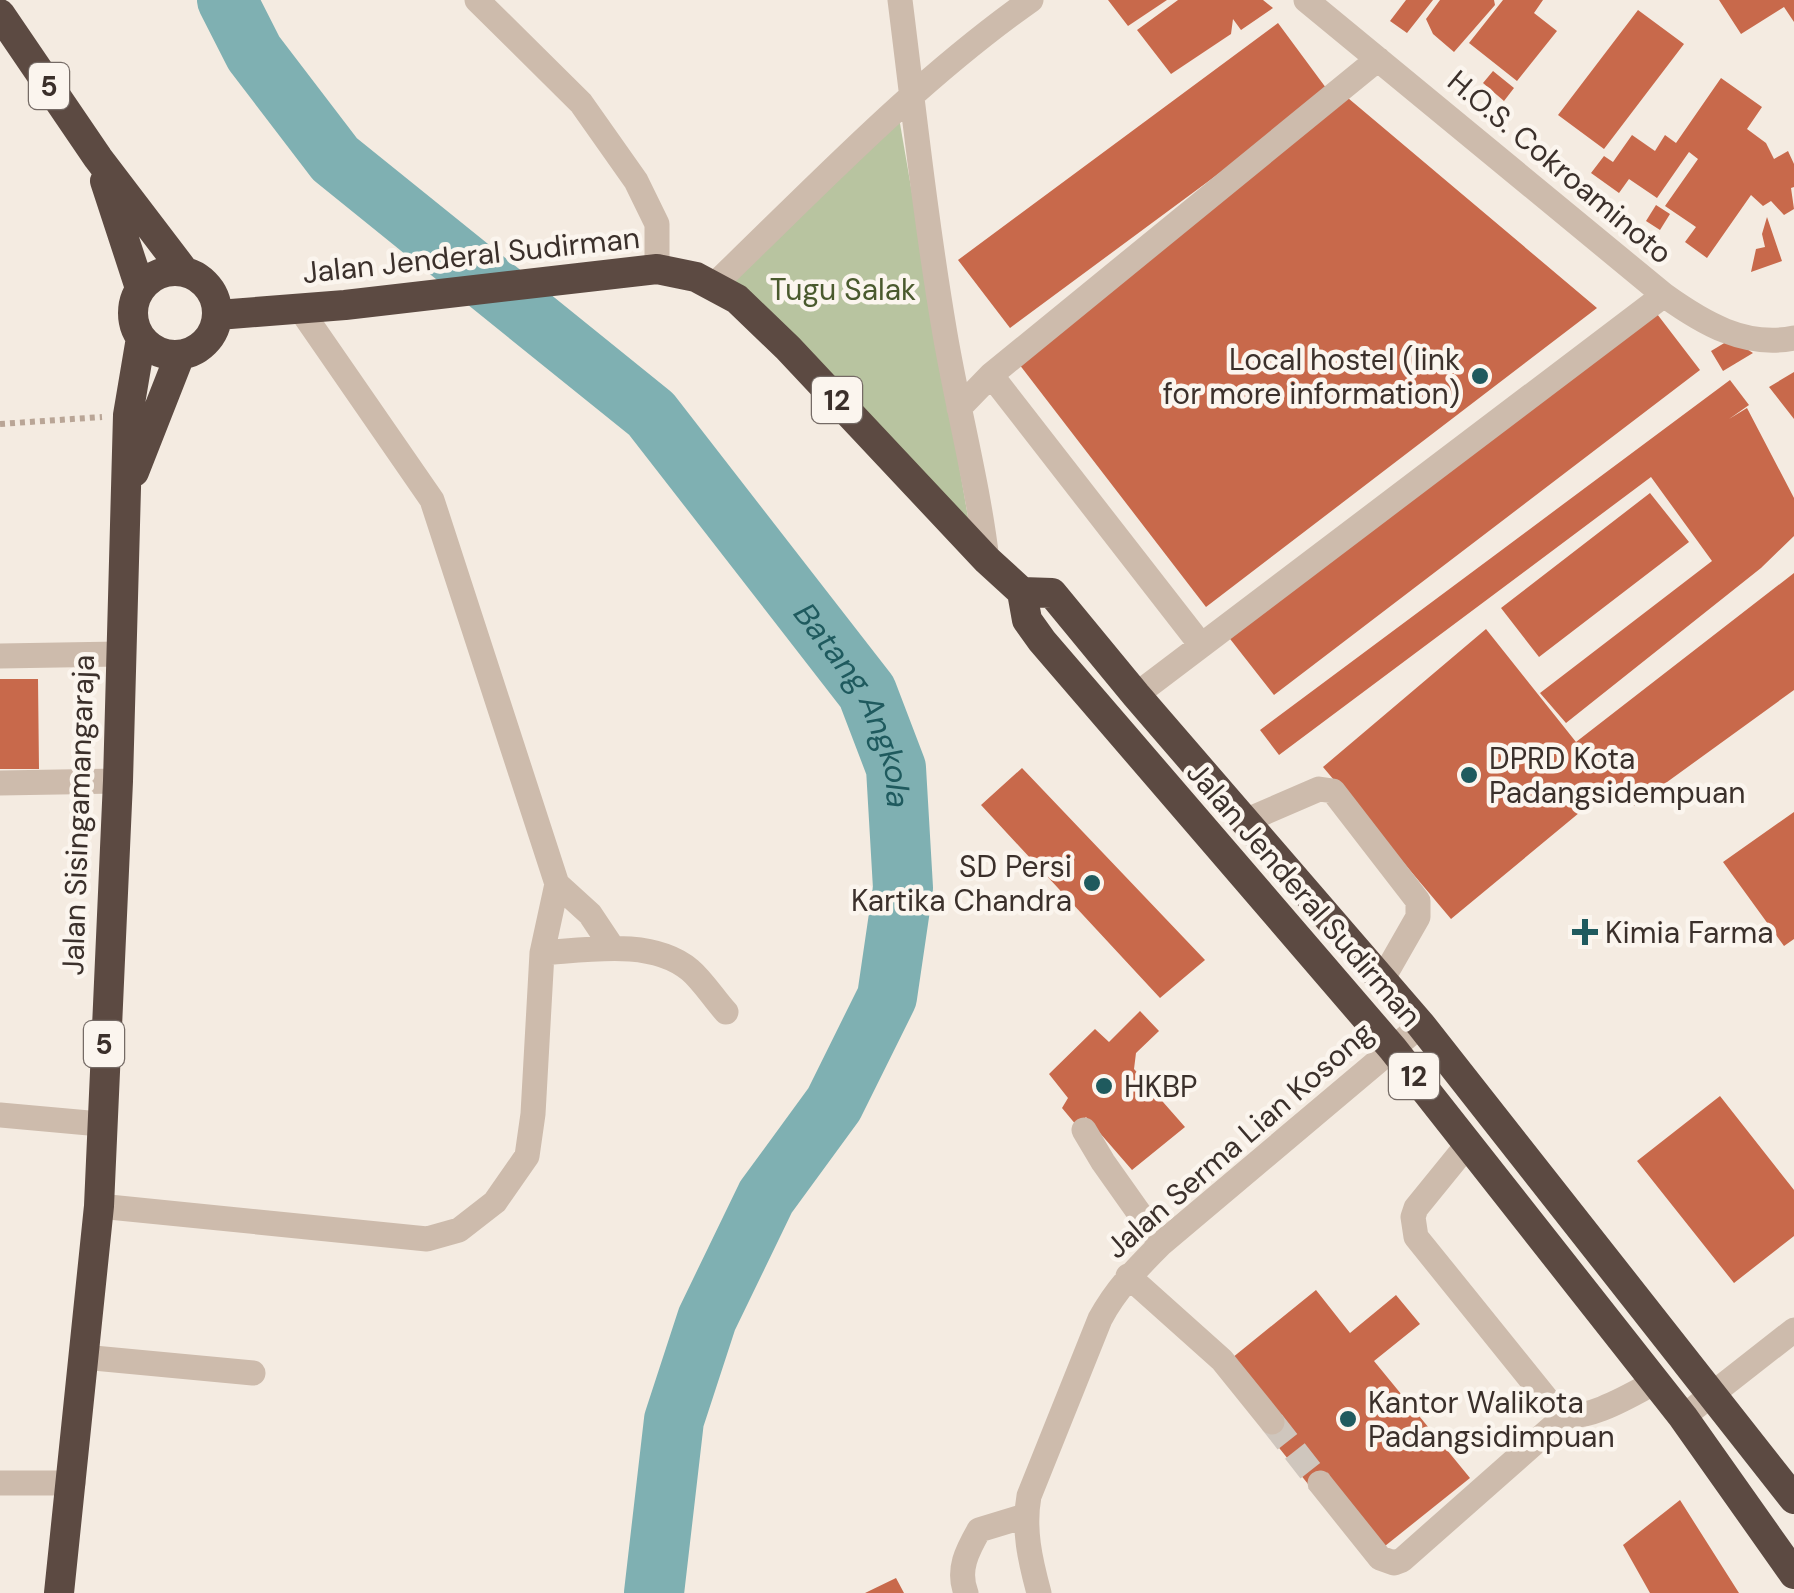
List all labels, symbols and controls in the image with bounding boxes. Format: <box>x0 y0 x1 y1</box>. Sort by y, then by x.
street label: H.O.S. Cokroaminoto <box>1440 62 1680 272</box>
road number: 5 <box>29 63 69 109</box>
street label: Jalan Jenderal Sudirman <box>301 218 641 292</box>
park label: Tugu Salak <box>770 270 916 309</box>
place label: Local hostel (link for more information) <box>1163 340 1460 413</box>
marker: Local hostel (link for more information) <box>1469 365 1491 387</box>
road number: 12 <box>812 377 862 423</box>
water label: Batang Angkola <box>784 594 919 809</box>
street label: Jalan Sisingamangaraja <box>53 654 103 976</box>
place label: DPRD Kota Padangsidempuan <box>1489 739 1745 812</box>
street label: Jalan Jenderal Sudirman <box>1178 753 1430 1035</box>
marker: DPRD Kota Padangsidempuan <box>1458 764 1480 786</box>
place label: SD Persi Kartika Chandra <box>851 847 1072 920</box>
marker: SD Persi Kartika Chandra <box>1081 872 1103 894</box>
place label: Kimia Farma <box>1605 913 1773 952</box>
marker: Kimia Farma <box>1574 921 1596 943</box>
street label: Jalan Serma Lian Kosong <box>1097 1013 1381 1267</box>
road number: 5 <box>84 1021 124 1067</box>
road number: 12 <box>1389 1053 1439 1099</box>
place label: HKBP <box>1124 1067 1197 1106</box>
marker: HKBP <box>1093 1075 1115 1097</box>
place label: Kantor Walikota Padangsidimpuan <box>1368 1383 1615 1456</box>
marker: Kantor Walikota Padangsidimpuan <box>1337 1408 1359 1430</box>

